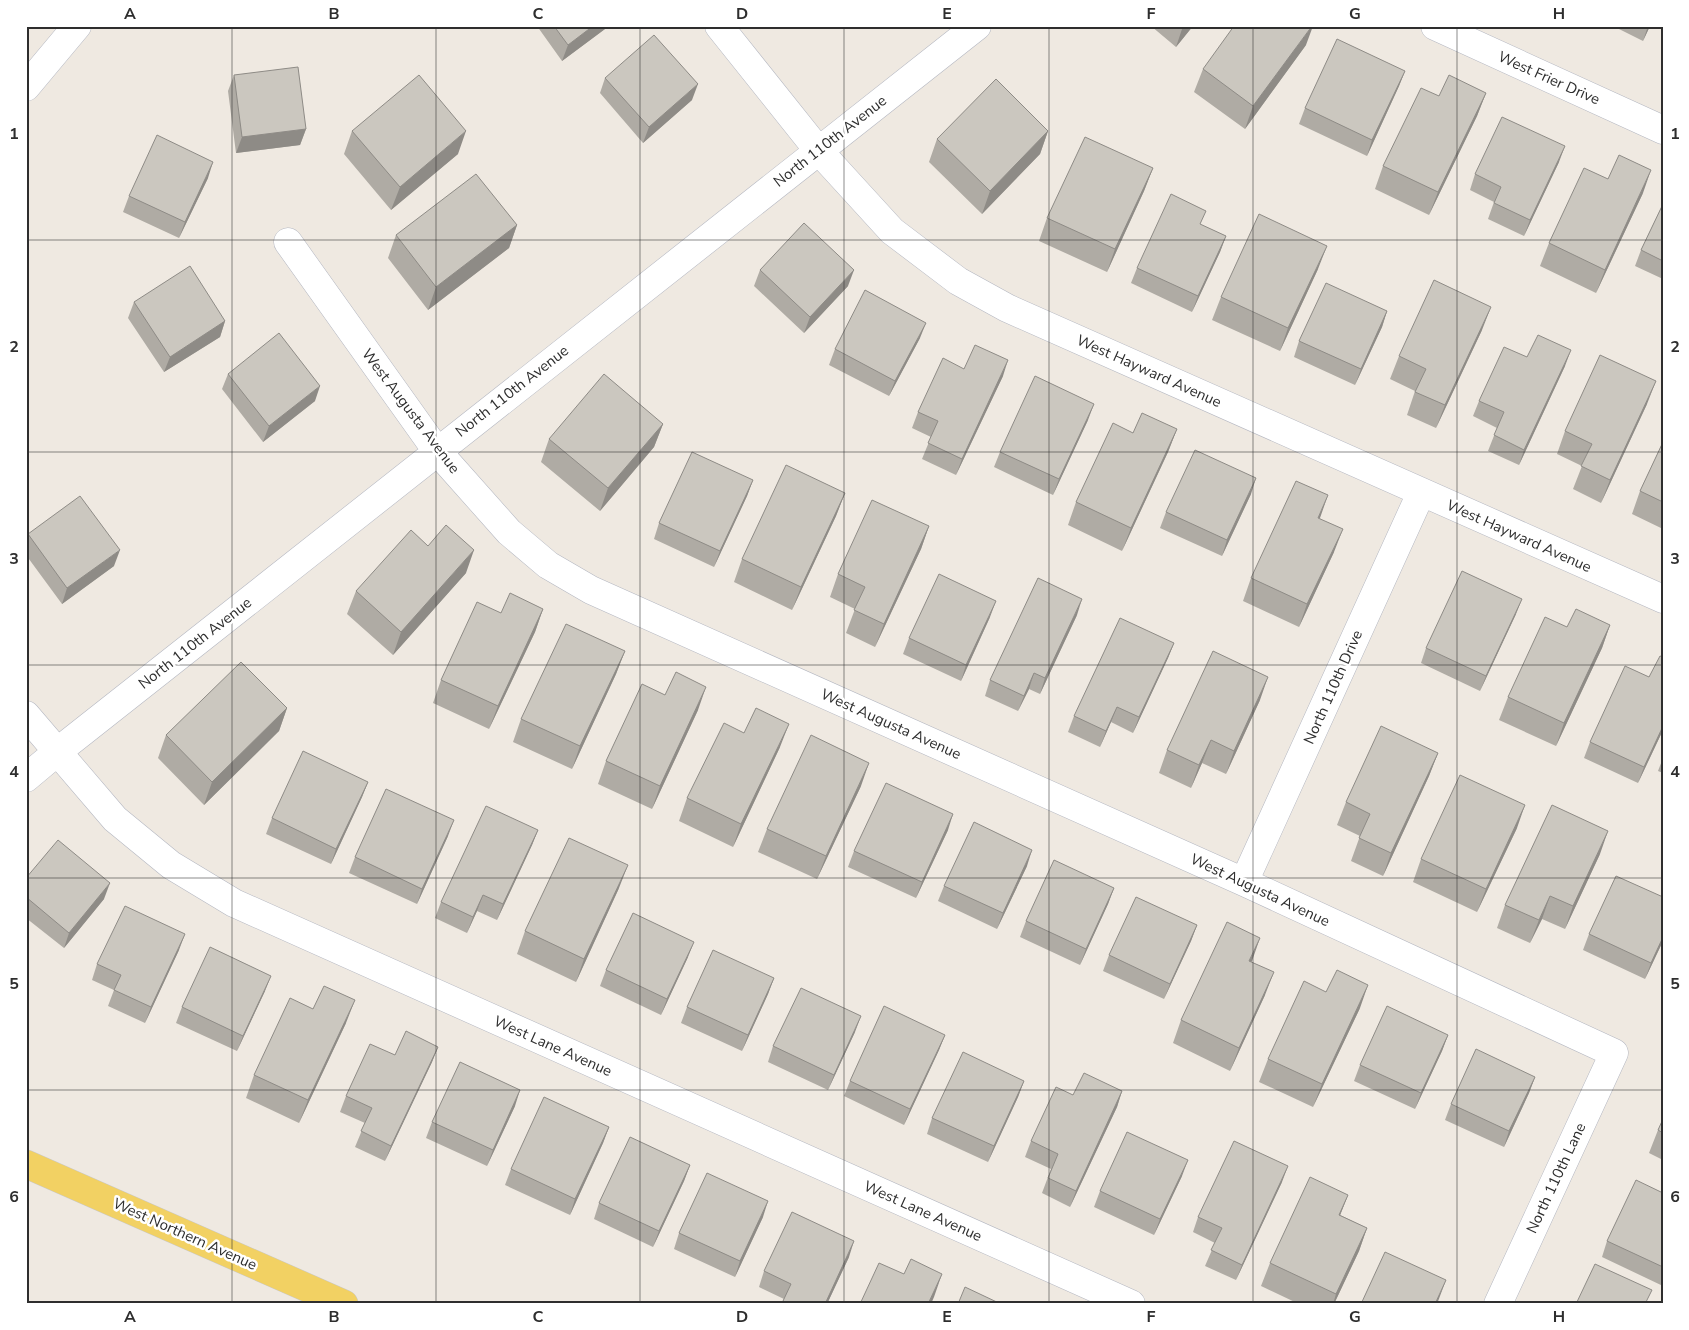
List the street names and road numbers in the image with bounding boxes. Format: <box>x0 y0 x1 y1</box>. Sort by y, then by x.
street label: West Frier Drive <box>1495 47 1603 109</box>
street label: North 110th Avenue <box>769 90 891 192</box>
street label: West Hayward Avenue <box>1073 330 1225 412</box>
street label: North 110th Avenue <box>451 340 573 442</box>
street label: West Augusta Avenue <box>357 344 465 478</box>
street label: West Hayward Avenue <box>1443 495 1595 577</box>
street label: North 110th Avenue <box>134 592 256 694</box>
street label: North 110th Drive <box>1299 627 1367 747</box>
street label: West Augusta Avenue <box>818 684 964 764</box>
street label: West Augusta Avenue <box>1187 849 1333 931</box>
street label: West Lane Avenue <box>491 1011 615 1081</box>
street label: North 110th Lane <box>1522 1119 1590 1237</box>
street label: West Lane Avenue <box>861 1176 985 1246</box>
street label: West Northern Avenue <box>110 1193 260 1275</box>

